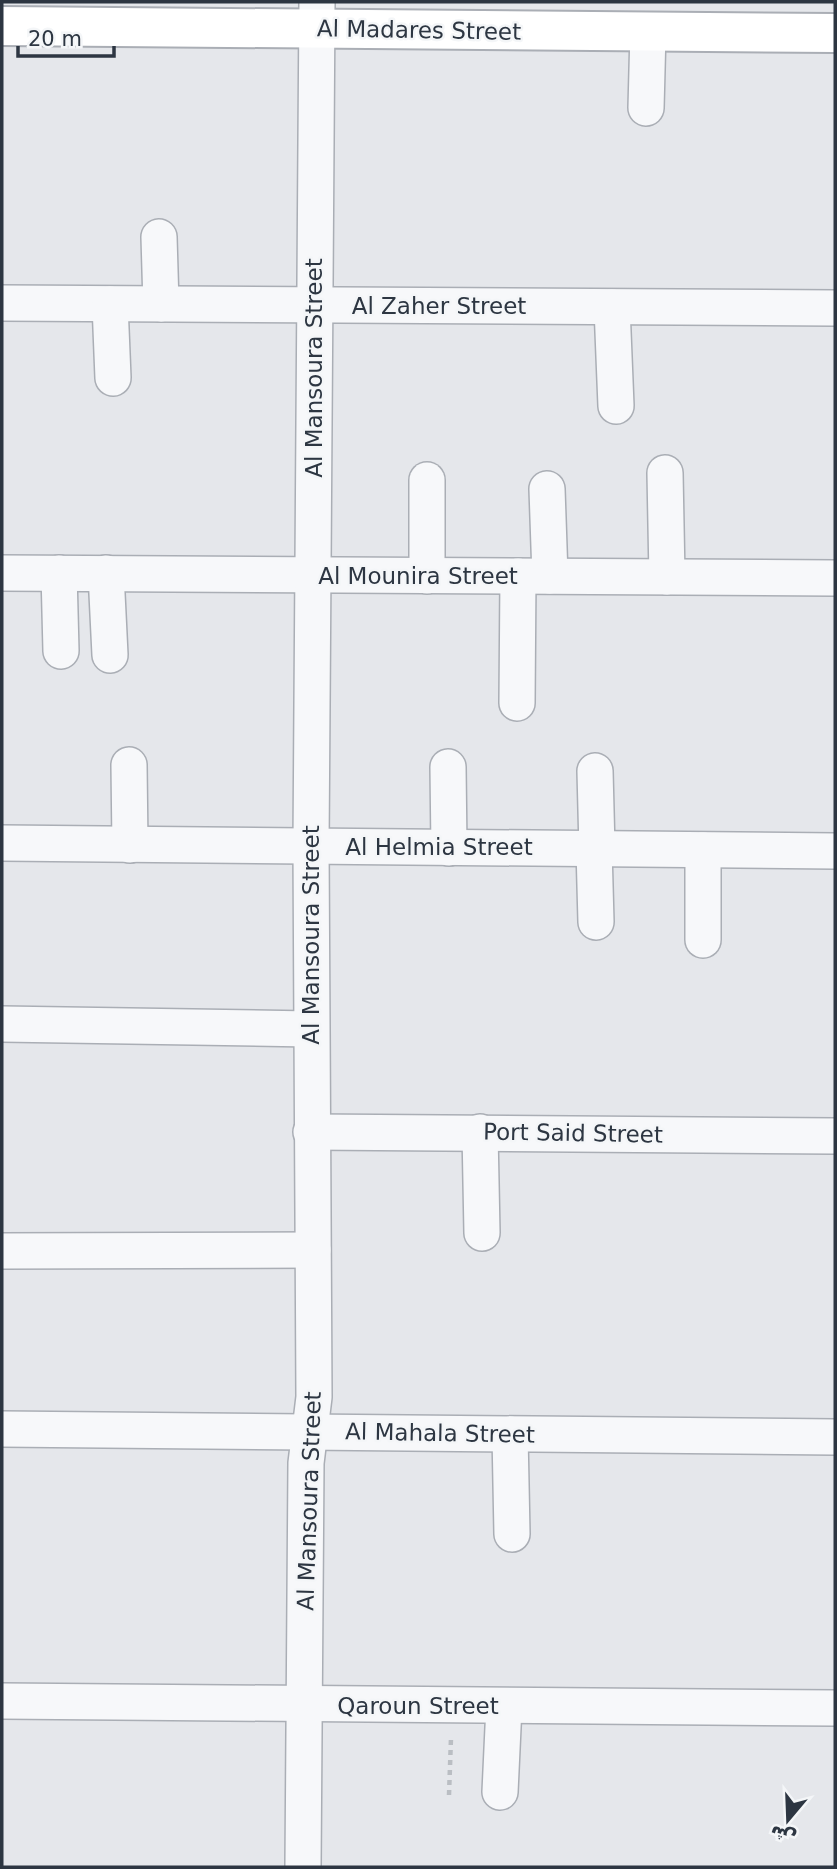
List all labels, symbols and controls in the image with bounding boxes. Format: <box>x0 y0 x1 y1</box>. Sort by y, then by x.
scale bar <box>18 14 114 58</box>
street label: Al Madares Street <box>317 15 521 45</box>
text: 20 m <box>28 27 82 51</box>
street label: Al Mansoura Street <box>301 258 327 478</box>
street label: Al Zaher Street <box>352 293 526 319</box>
street label: Al Mounira Street <box>318 563 518 589</box>
street label: Al Mansoura Street <box>298 825 324 1045</box>
street label: Al Helmia Street <box>345 834 533 860</box>
street label: Port Said Street <box>483 1118 663 1148</box>
street label: Al Mansoura Street <box>292 1391 326 1611</box>
street label: Al Mahala Street <box>345 1418 535 1448</box>
street label: Qaroun Street <box>337 1693 499 1719</box>
north arrow <box>753 1785 823 1855</box>
text: ش <box>766 1820 799 1851</box>

